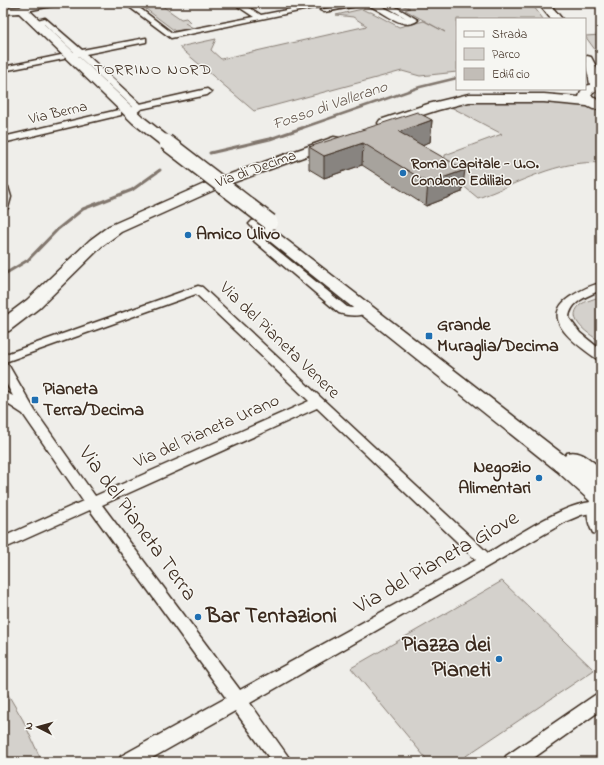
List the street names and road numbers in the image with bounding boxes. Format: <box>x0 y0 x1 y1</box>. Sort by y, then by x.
street label: Via Berna <box>26 96 89 131</box>
street label: Via di Decima <box>212 144 299 194</box>
street label: Via del Pianeta Venere <box>212 276 346 406</box>
street label: Via del Pianeta Urano <box>129 388 284 476</box>
street label: Via del Pianeta Terra <box>69 439 204 608</box>
street label: Via del Pianeta Giove <box>348 503 525 624</box>

